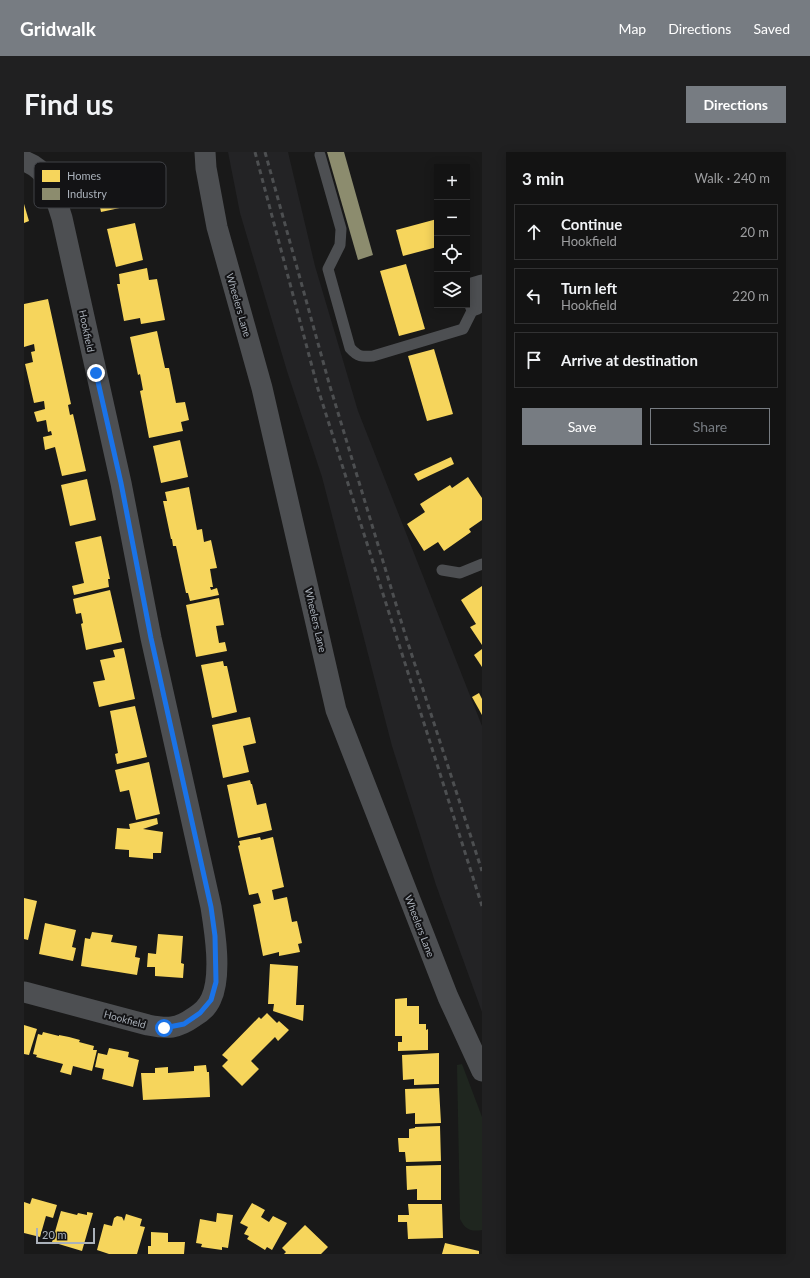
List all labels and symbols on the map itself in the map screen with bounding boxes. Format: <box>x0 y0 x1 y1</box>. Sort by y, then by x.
legend <box>34 162 166 208</box>
text: Homes <box>67 169 101 182</box>
text: Industry <box>67 187 107 200</box>
street label: Wheelers Lane <box>224 272 254 338</box>
street label: Hookfield <box>77 309 97 353</box>
route end <box>87 364 105 382</box>
street label: Wheelers Lane <box>303 587 329 653</box>
street label: Wheelers Lane <box>403 893 437 959</box>
street label: Hookfield <box>103 1008 147 1030</box>
route start <box>155 1019 173 1037</box>
scale bar <box>36 1226 95 1245</box>

